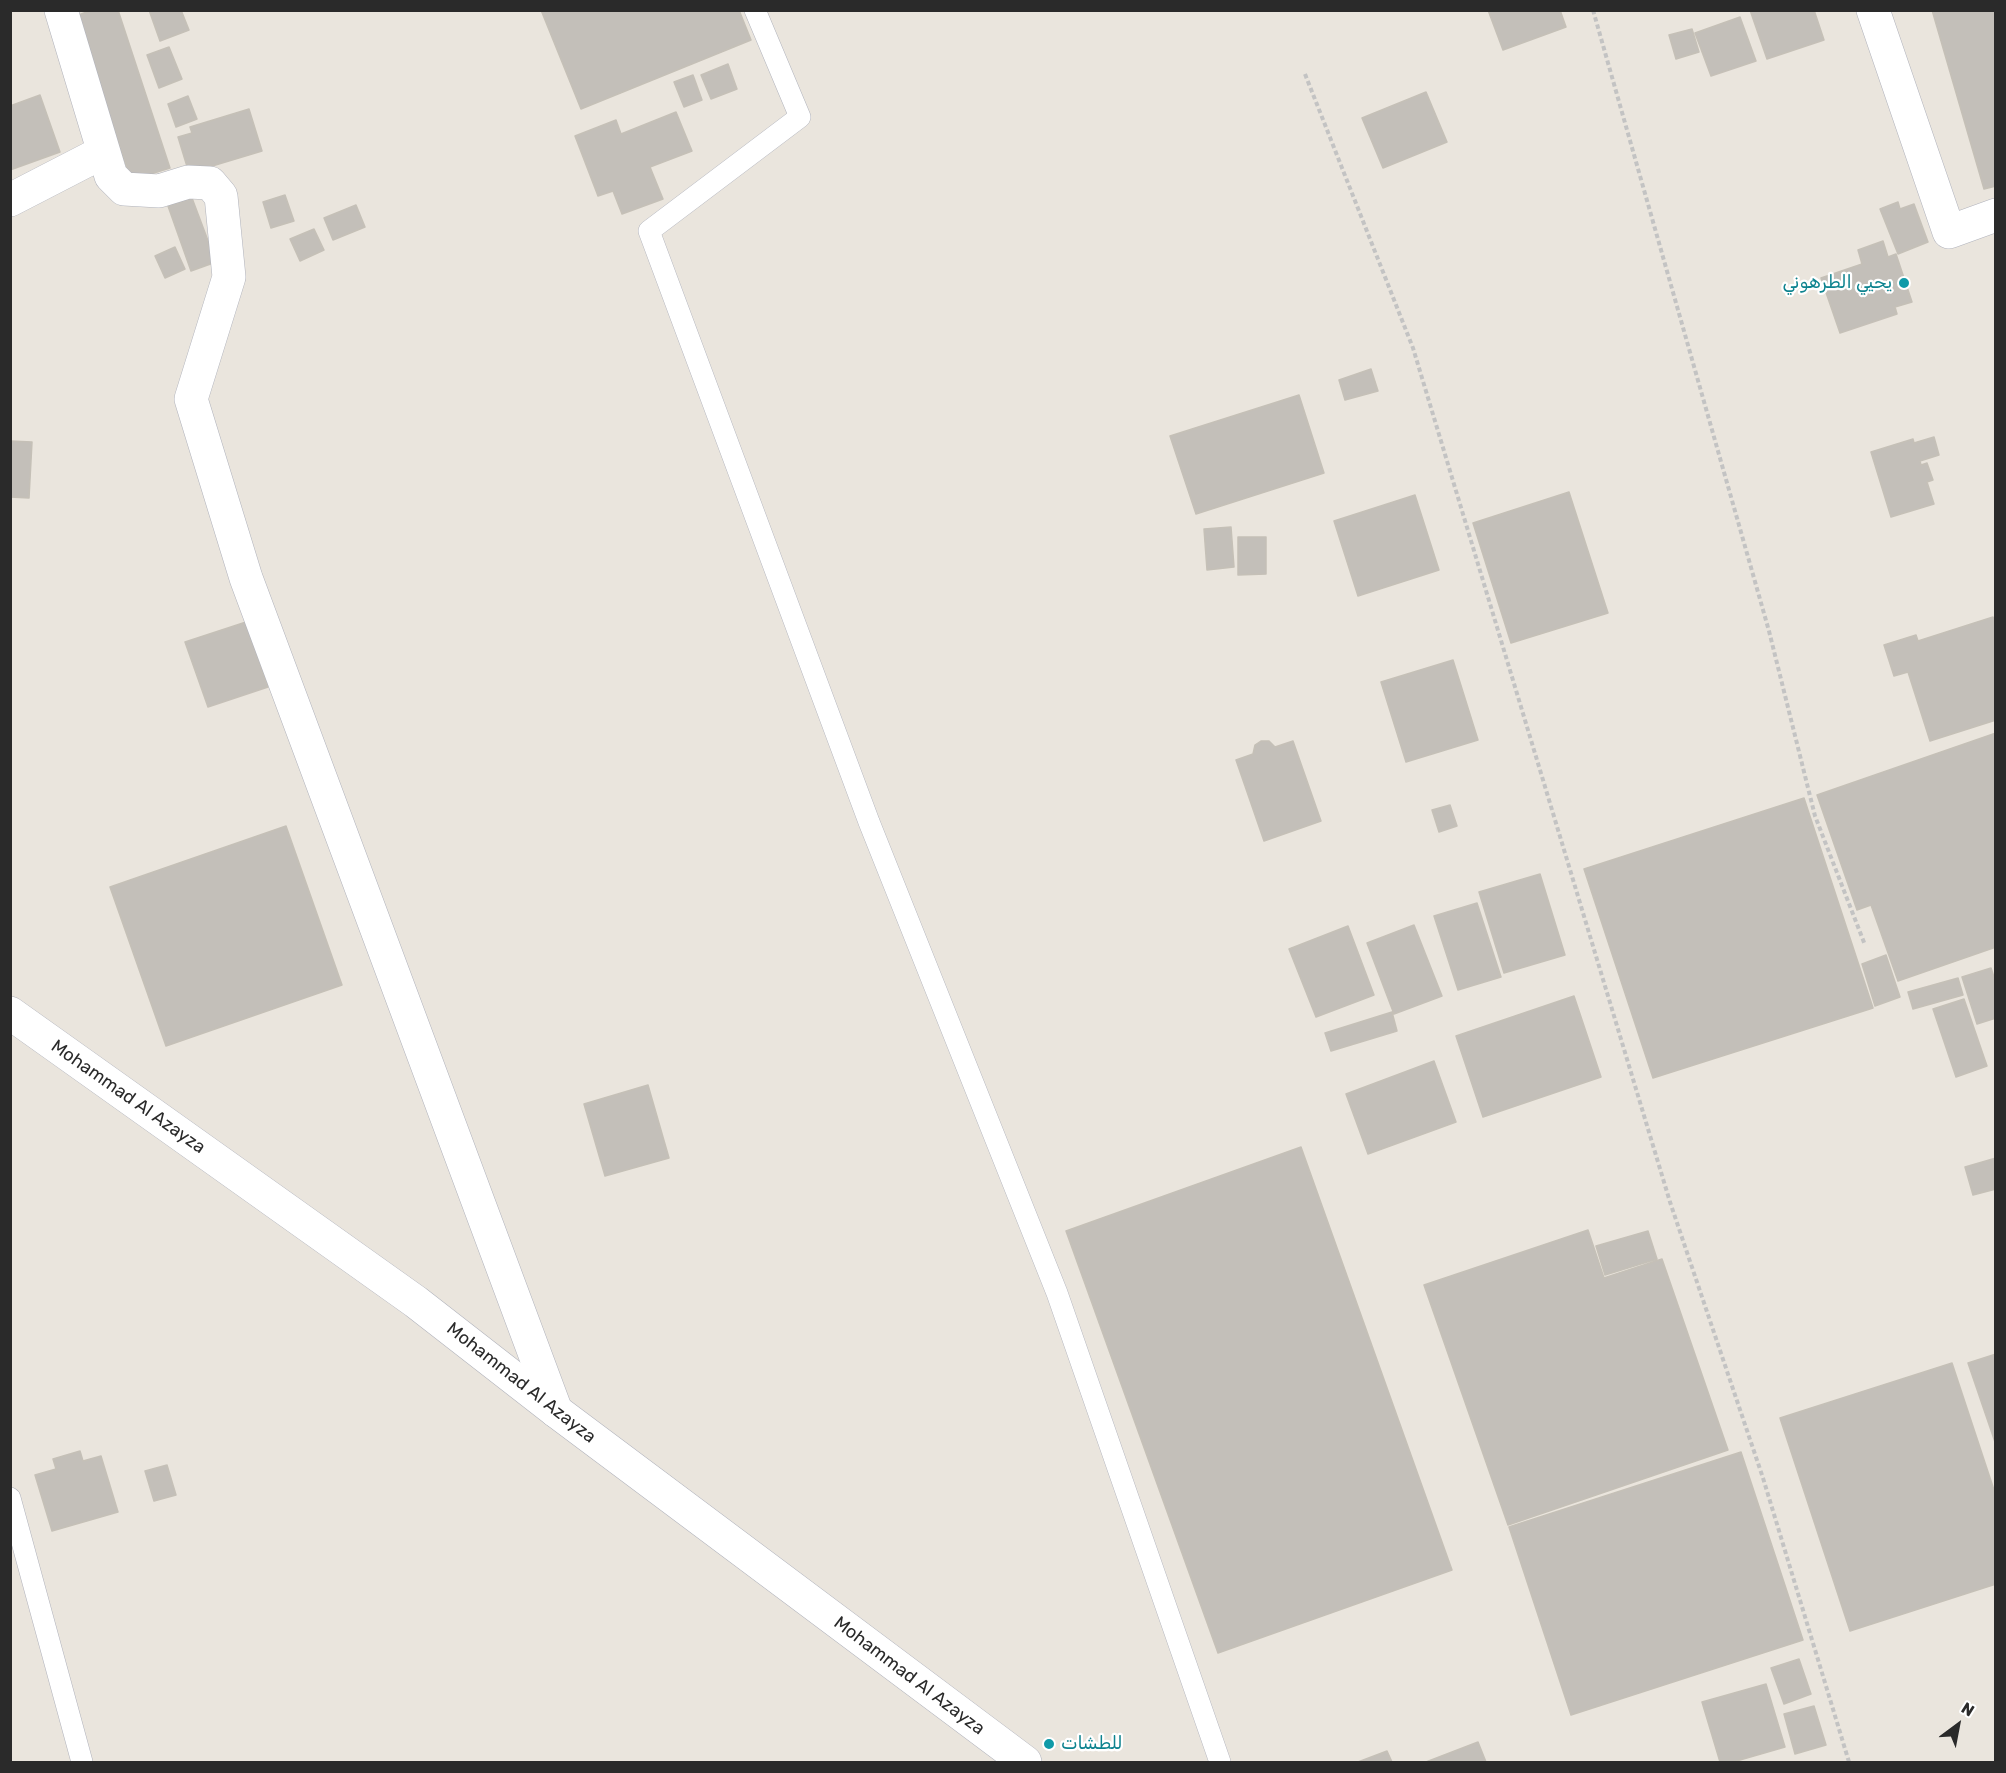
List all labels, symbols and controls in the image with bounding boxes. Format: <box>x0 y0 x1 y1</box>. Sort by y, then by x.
place label: يحيي الطرهوني <box>1783 272 1892 294</box>
marker: يحيي الطرهوني <box>1897 276 1911 290</box>
street label: Mohammad Al Azayza <box>47 1036 209 1158</box>
street label: Mohammad Al Azayza <box>442 1318 600 1448</box>
street label: Mohammad Al Azayza <box>829 1612 989 1740</box>
north arrow <box>1928 1695 1988 1755</box>
text: N <box>1958 1698 1978 1720</box>
place label: للطشات <box>1061 1733 1123 1755</box>
marker: للطشات <box>1042 1737 1056 1751</box>

